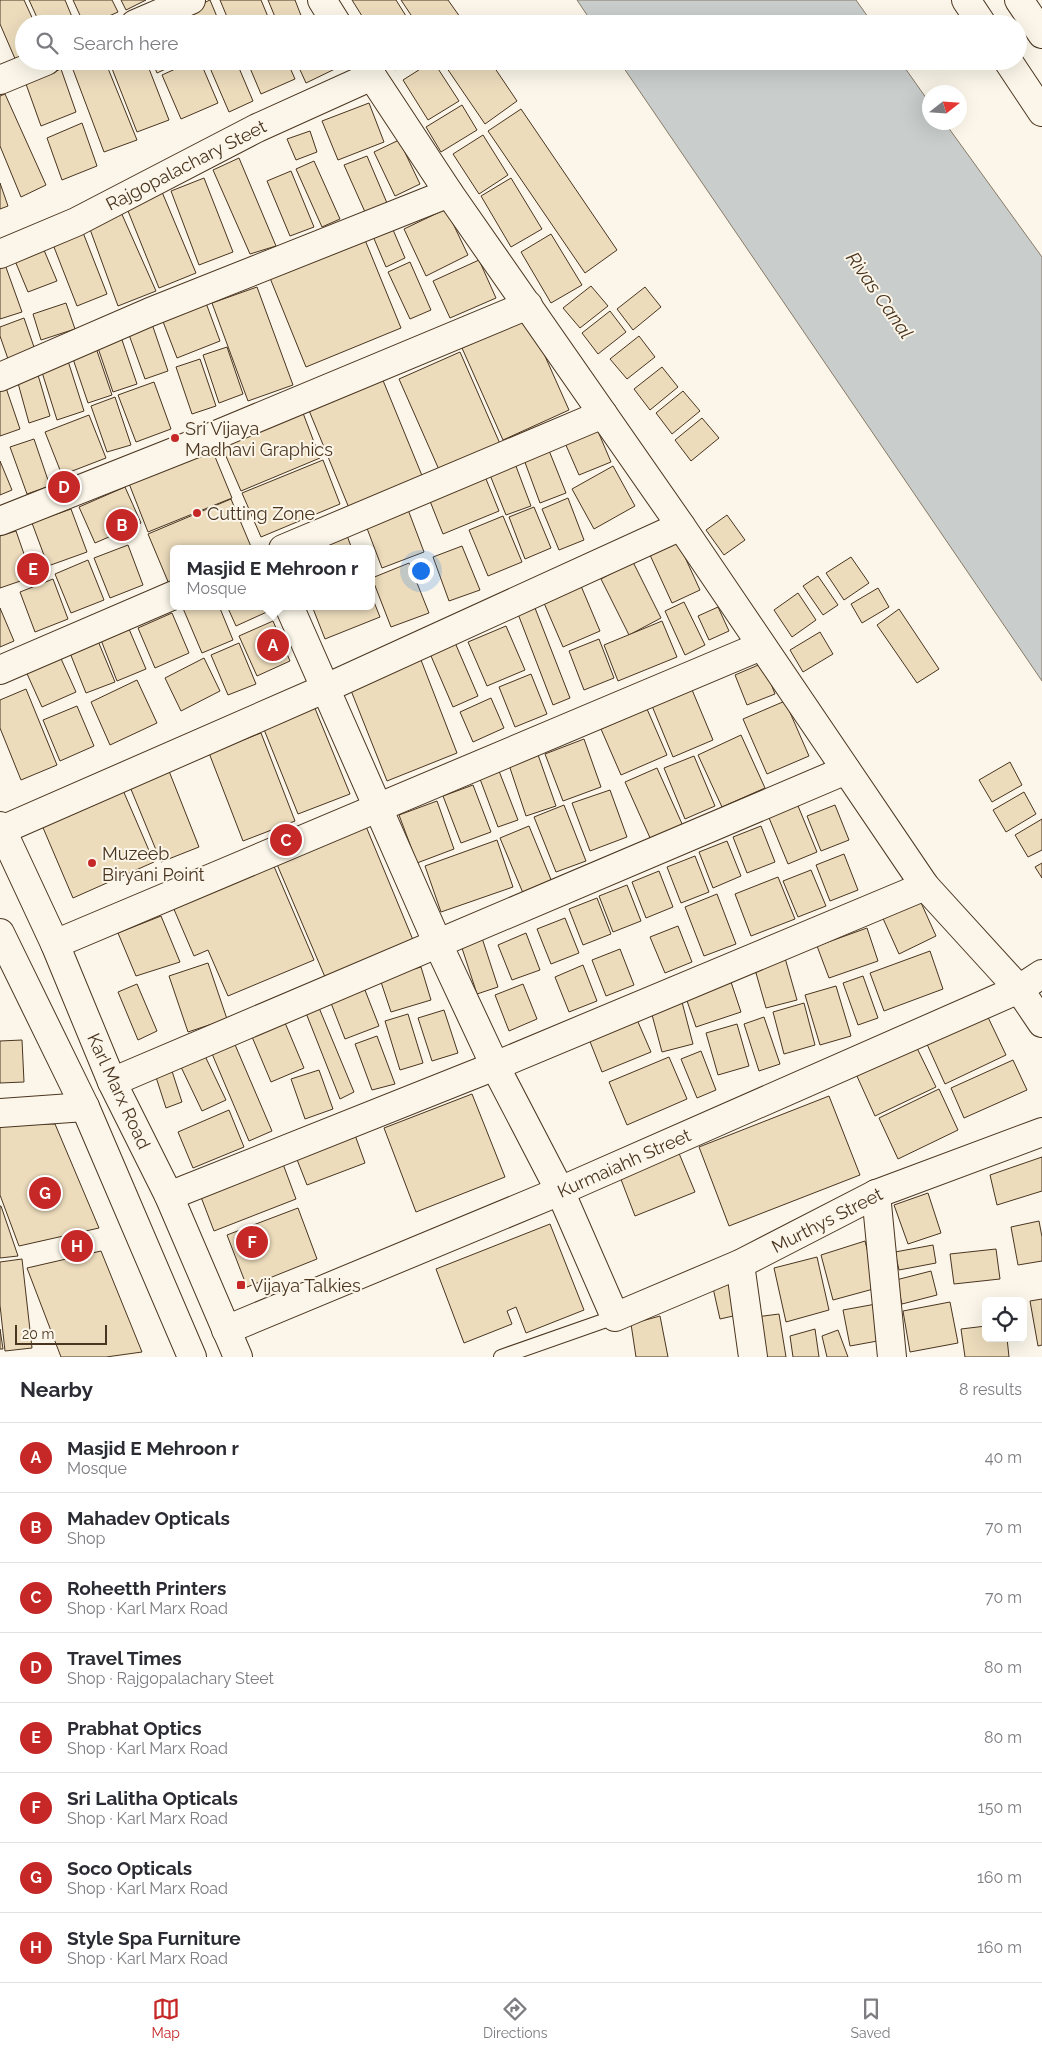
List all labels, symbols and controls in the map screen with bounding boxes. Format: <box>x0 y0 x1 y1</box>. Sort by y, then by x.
search box <box>15 15 1027 70</box>
icon: search <box>33 29 61 57</box>
text: Search here <box>73 32 179 54</box>
north arrow <box>922 85 967 130</box>
street label: Rajgopalachary Steet <box>102 115 270 215</box>
water label: Rivas Canal <box>842 247 918 343</box>
place label: Sri Vijaya Madhavi Graphics <box>185 418 333 460</box>
marker: Sri Vijaya Madhavi Graphics <box>169 432 181 444</box>
pin: D <box>48 468 80 506</box>
place label: Cutting Zone <box>207 503 315 524</box>
pin: B <box>106 506 138 544</box>
marker: Cutting Zone <box>191 507 203 519</box>
popup <box>170 545 375 610</box>
pin: E <box>17 550 49 588</box>
text: Masjid E Mehroon r <box>187 557 358 579</box>
your location <box>408 558 434 584</box>
text: Mosque <box>187 579 246 598</box>
pin: A <box>257 626 289 664</box>
pin: C <box>270 821 302 859</box>
place label: Muzeeb Biryani Point <box>102 843 205 885</box>
marker: Muzeeb Biryani Point <box>86 857 98 869</box>
street label: Karl Marx Road <box>83 1030 155 1152</box>
street label: Kurmaiahh Street <box>554 1124 694 1202</box>
pin: G <box>29 1174 61 1212</box>
street label: Murthys Street <box>768 1183 886 1257</box>
pin: F <box>236 1223 268 1261</box>
pin: H <box>61 1227 93 1265</box>
place label: Vijaya Talkies <box>251 1275 361 1296</box>
marker: Vijaya Talkies <box>235 1279 247 1291</box>
map controls <box>982 1297 1027 1342</box>
button: locate <box>982 1297 1027 1342</box>
scale bar <box>15 1322 108 1345</box>
text: 20 m <box>22 1326 54 1342</box>
text: Nearby <box>20 1377 93 1402</box>
text: 8 results <box>959 1380 1022 1399</box>
text: Masjid E Mehroon r <box>67 1437 239 1459</box>
text: A <box>31 1448 41 1467</box>
text: 40 m <box>985 1448 1022 1467</box>
text: Mosque <box>67 1459 127 1478</box>
text: Mahadev Opticals <box>67 1507 230 1529</box>
text: B <box>31 1518 41 1537</box>
text: 70 m <box>985 1518 1022 1537</box>
text: Shop <box>67 1529 105 1548</box>
text: Roheetth Printers <box>67 1577 226 1599</box>
text: C <box>31 1588 41 1607</box>
text: 70 m <box>985 1588 1022 1607</box>
text: Shop · Karl Marx Road <box>67 1599 228 1618</box>
text: Travel Times <box>67 1647 182 1669</box>
text: D <box>30 1658 42 1677</box>
text: 80 m <box>984 1658 1022 1677</box>
text: Shop · Rajgopalachary Steet <box>67 1669 274 1688</box>
text: Prabhat Optics <box>67 1717 202 1739</box>
text: E <box>31 1728 41 1747</box>
text: 80 m <box>984 1728 1022 1747</box>
text: Shop · Karl Marx Road <box>67 1739 228 1758</box>
text: Sri Lalitha Opticals <box>67 1787 238 1809</box>
text: F <box>31 1798 41 1817</box>
text: 150 m <box>978 1798 1022 1817</box>
text: Shop · Karl Marx Road <box>67 1809 228 1828</box>
text: Soco Opticals <box>67 1857 192 1879</box>
text: G <box>30 1868 42 1887</box>
text: 160 m <box>977 1868 1022 1887</box>
text: Shop · Karl Marx Road <box>67 1879 228 1898</box>
text: Style Spa Furniture <box>67 1927 241 1949</box>
text: H <box>30 1938 42 1957</box>
text: 160 m <box>977 1938 1022 1957</box>
text: Shop · Karl Marx Road <box>67 1949 228 1968</box>
tab: Map <box>151 1995 180 2041</box>
tab: Directions <box>483 1995 548 2041</box>
tab: Saved <box>850 1995 891 2041</box>

